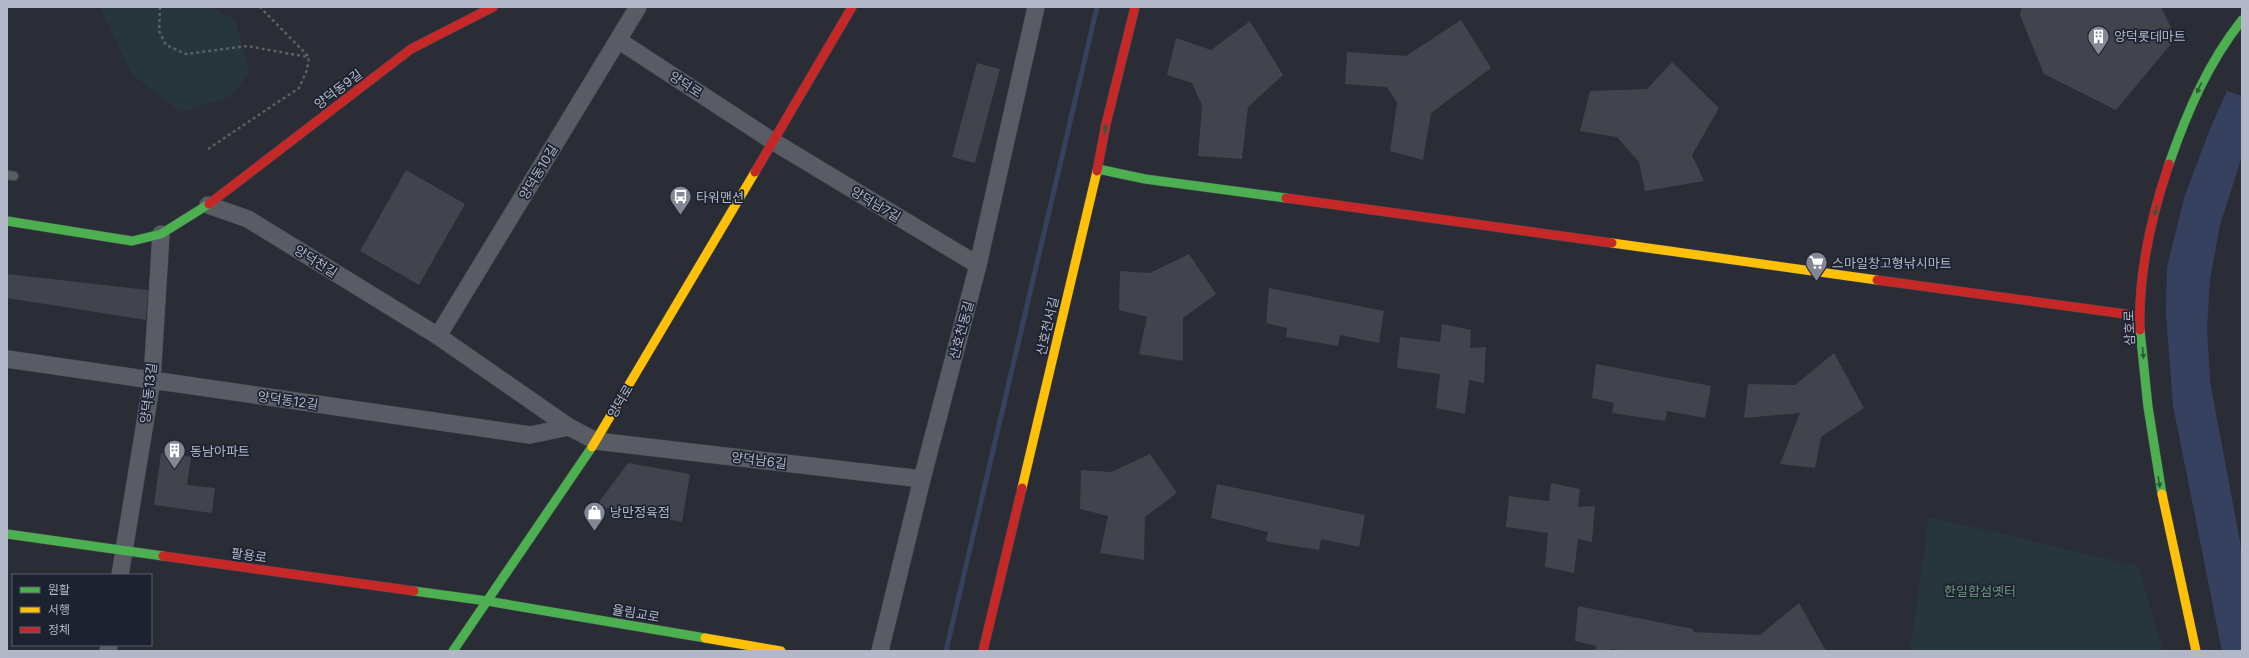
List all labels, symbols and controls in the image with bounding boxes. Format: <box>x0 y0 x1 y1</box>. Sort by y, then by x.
building icon: 양덕롯데마트 <box>2086 23 2112 56</box>
place label: 양덕롯데마트 <box>2114 28 2186 44</box>
street label: 양덕동9길 <box>311 66 365 112</box>
street label: 양덕로 <box>667 68 705 100</box>
one-way arrow <box>2196 82 2202 94</box>
one-way arrow <box>1102 124 1108 137</box>
street label: 양덕동10길 <box>515 142 561 202</box>
street label: 양덕남7길 <box>848 183 904 225</box>
bus stop icon: 타워맨션 <box>667 184 693 217</box>
place label: 타워맨션 <box>696 189 744 205</box>
one-way arrow <box>2152 204 2158 217</box>
street label: 양덕천길 <box>291 242 341 280</box>
supermarket icon: 스마일창고형낚시마트 <box>1803 250 1829 283</box>
place label: 스마일창고형낚시마트 <box>1832 255 1952 271</box>
street label: 산호천서길 <box>1032 295 1062 357</box>
street label: 산호천동길 <box>946 299 976 361</box>
street label: 삼호로 <box>2120 310 2138 346</box>
one-way arrow <box>2139 347 2146 359</box>
street label: 양덕동13길 <box>136 362 160 424</box>
street label: 양덕로 <box>604 381 636 421</box>
street label: 양덕동12길 <box>257 388 319 412</box>
building icon: 동남아파트 <box>161 438 187 471</box>
place label: 동남아파트 <box>190 443 250 459</box>
street label: 양덕남6길 <box>730 449 788 471</box>
one-way arrow <box>2156 476 2162 488</box>
shop icon: 낭만정육점 <box>582 499 608 532</box>
place label: 낭만정육점 <box>610 504 670 520</box>
street label: 팔용로 <box>230 545 268 565</box>
legend <box>12 574 152 646</box>
text: 원활 <box>48 582 70 597</box>
park label: 한일합섬옛터 <box>1944 583 2016 599</box>
street label: 율림교로 <box>611 601 661 625</box>
text: 서행 <box>48 602 70 617</box>
text: 정체 <box>48 622 70 637</box>

